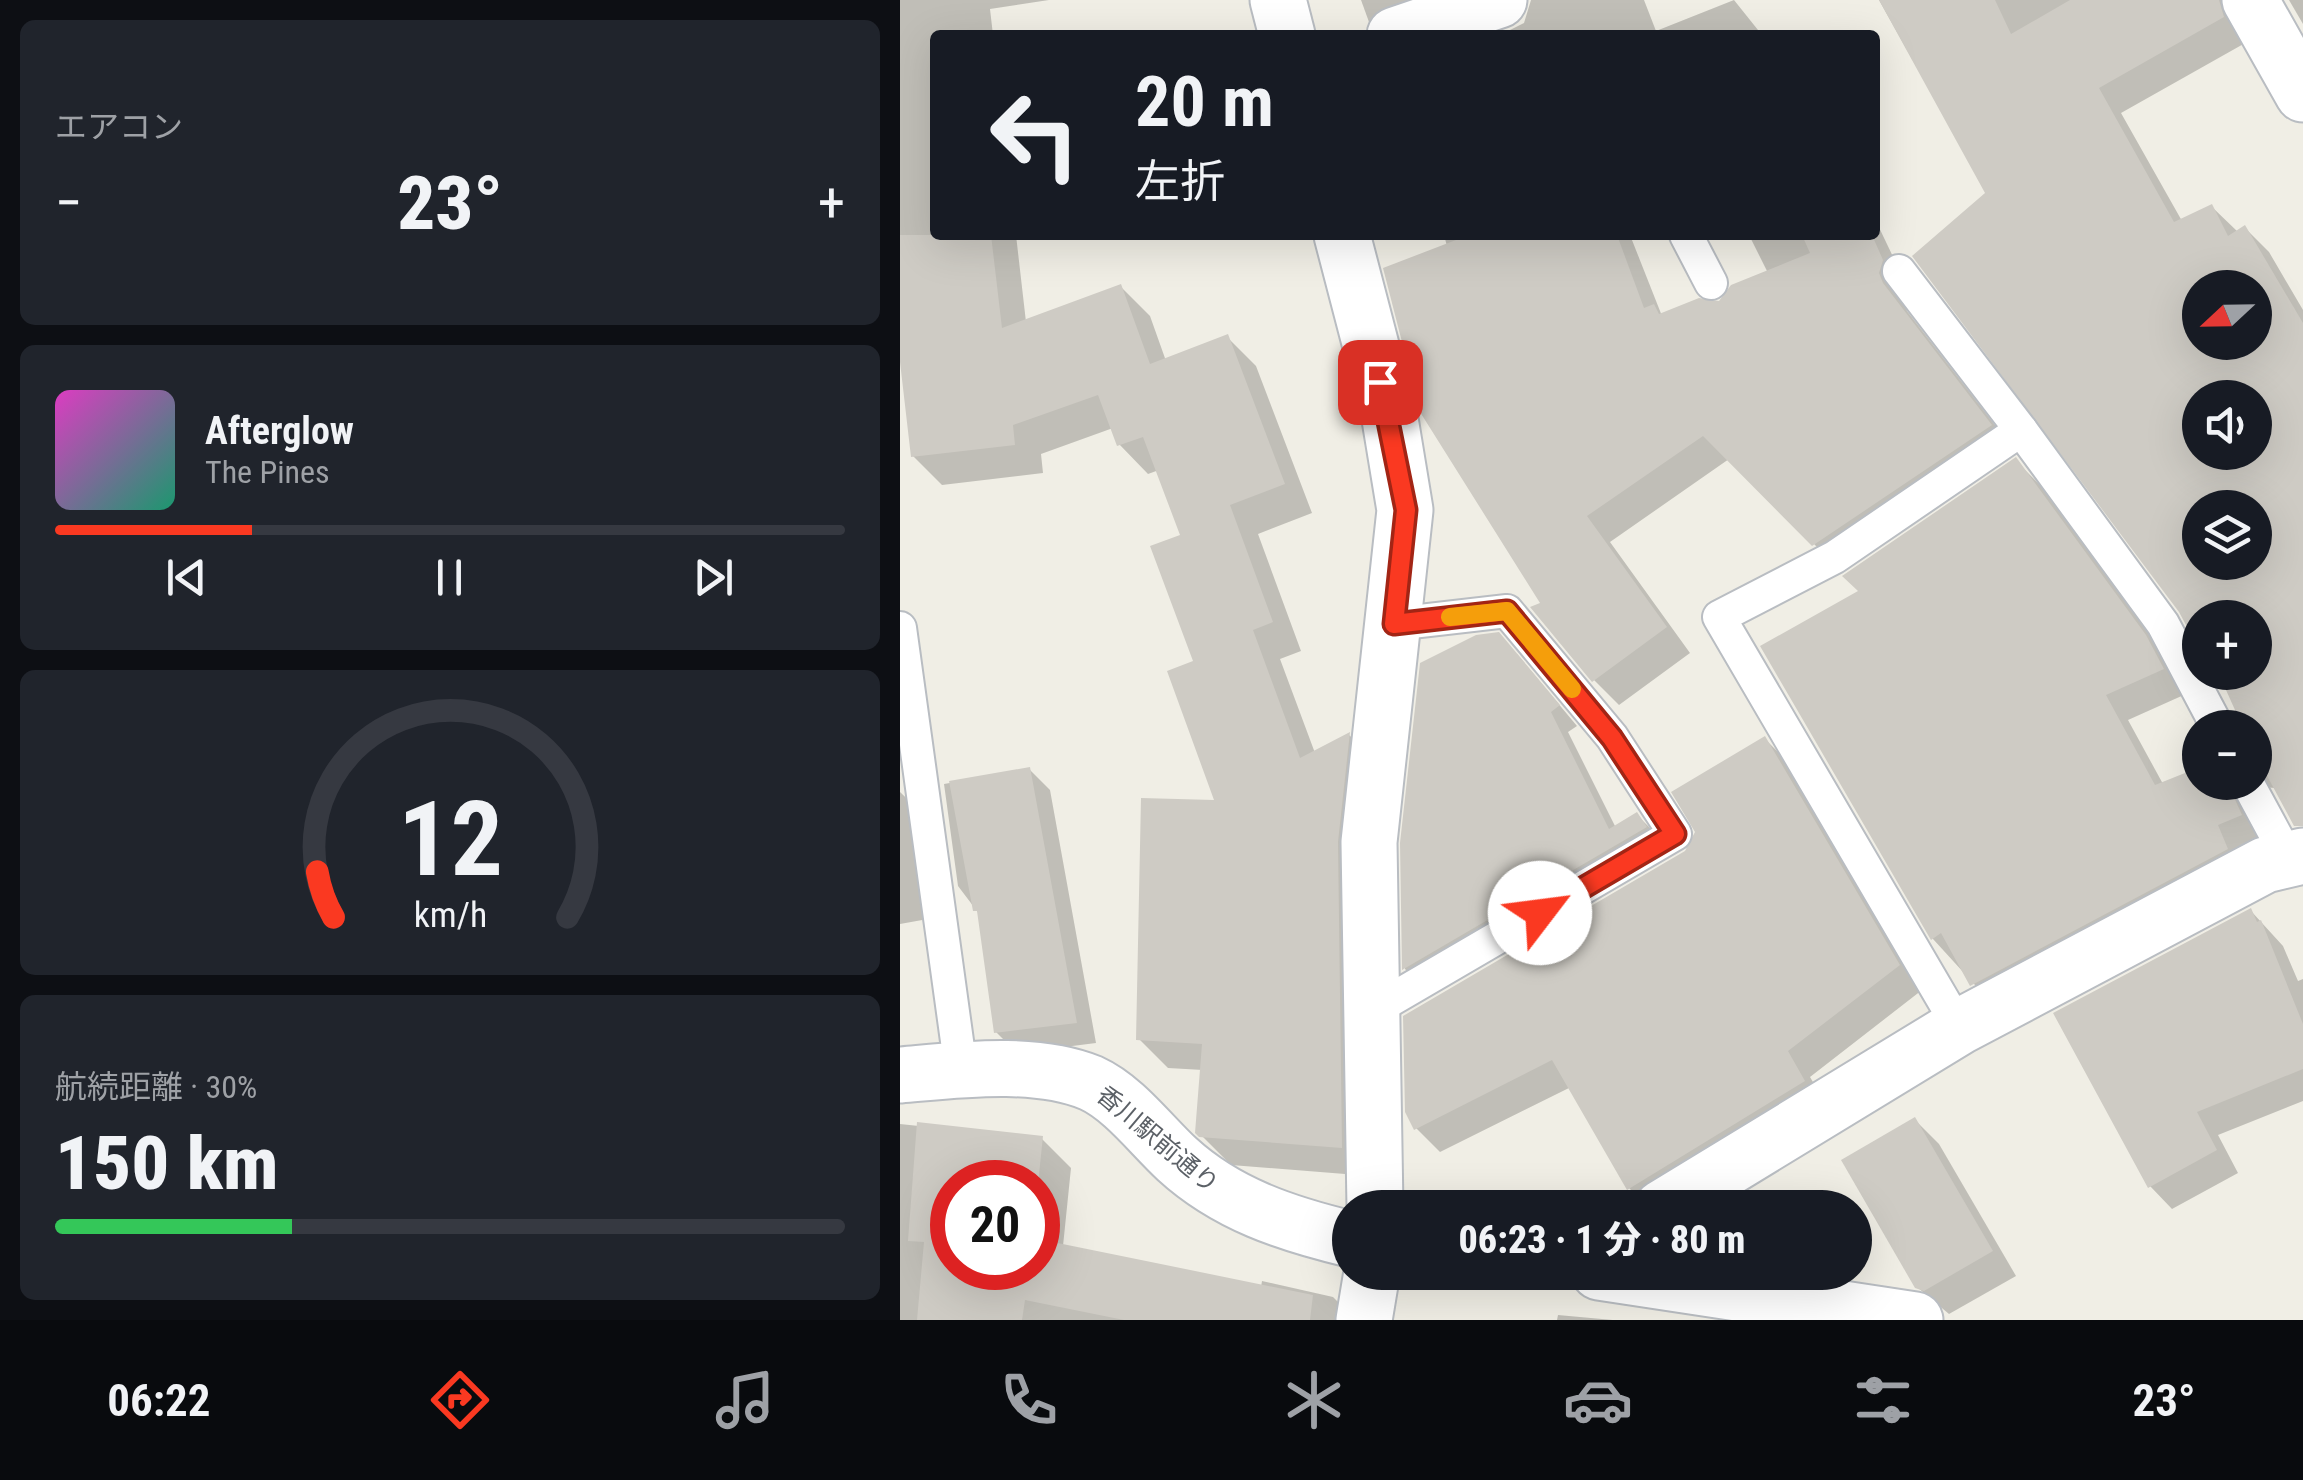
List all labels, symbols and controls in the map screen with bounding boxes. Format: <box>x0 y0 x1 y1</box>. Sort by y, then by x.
text: 20 m <box>1135 61 1274 143</box>
icon: left <box>970 70 1100 200</box>
text: エアコン <box>55 108 183 146</box>
text: 左折 <box>1135 155 1225 208</box>
text: 23° <box>397 159 503 247</box>
text: − <box>55 171 83 235</box>
text: + <box>818 171 845 235</box>
north arrow <box>2182 270 2272 360</box>
map controls <box>2182 270 2272 800</box>
pin <box>1338 340 1423 425</box>
icon: arrive <box>1353 355 1408 410</box>
button: sound <box>2182 380 2272 470</box>
text: Afterglow <box>205 409 354 453</box>
text: The Pines <box>205 453 330 491</box>
button: layers <box>2182 490 2272 580</box>
icon: previous <box>159 550 214 605</box>
icon: pause <box>422 550 477 605</box>
icon: next <box>686 550 741 605</box>
button: + <box>2182 600 2272 690</box>
button: − <box>2182 710 2272 800</box>
text: 12 <box>397 779 503 900</box>
position arrow <box>1488 861 1592 965</box>
text: km/h <box>413 894 487 936</box>
text: 航続距離 · 30% <box>55 1068 257 1106</box>
street label: 香川駅前通り <box>1091 1080 1224 1199</box>
text: 150 km <box>55 1119 278 1207</box>
speed limit sign: 20 <box>930 1160 1060 1290</box>
text: 06:23 · 1 分 · 80 m <box>1459 1218 1745 1262</box>
icon: directions <box>425 1365 495 1435</box>
icon: music <box>710 1365 780 1435</box>
icon: phone <box>994 1365 1064 1435</box>
icon: climate <box>1279 1365 1349 1435</box>
icon: car <box>1563 1365 1633 1435</box>
icon: filters <box>1848 1365 1918 1435</box>
text: 06:22 <box>107 1374 211 1427</box>
text: 23° <box>2133 1374 2196 1427</box>

